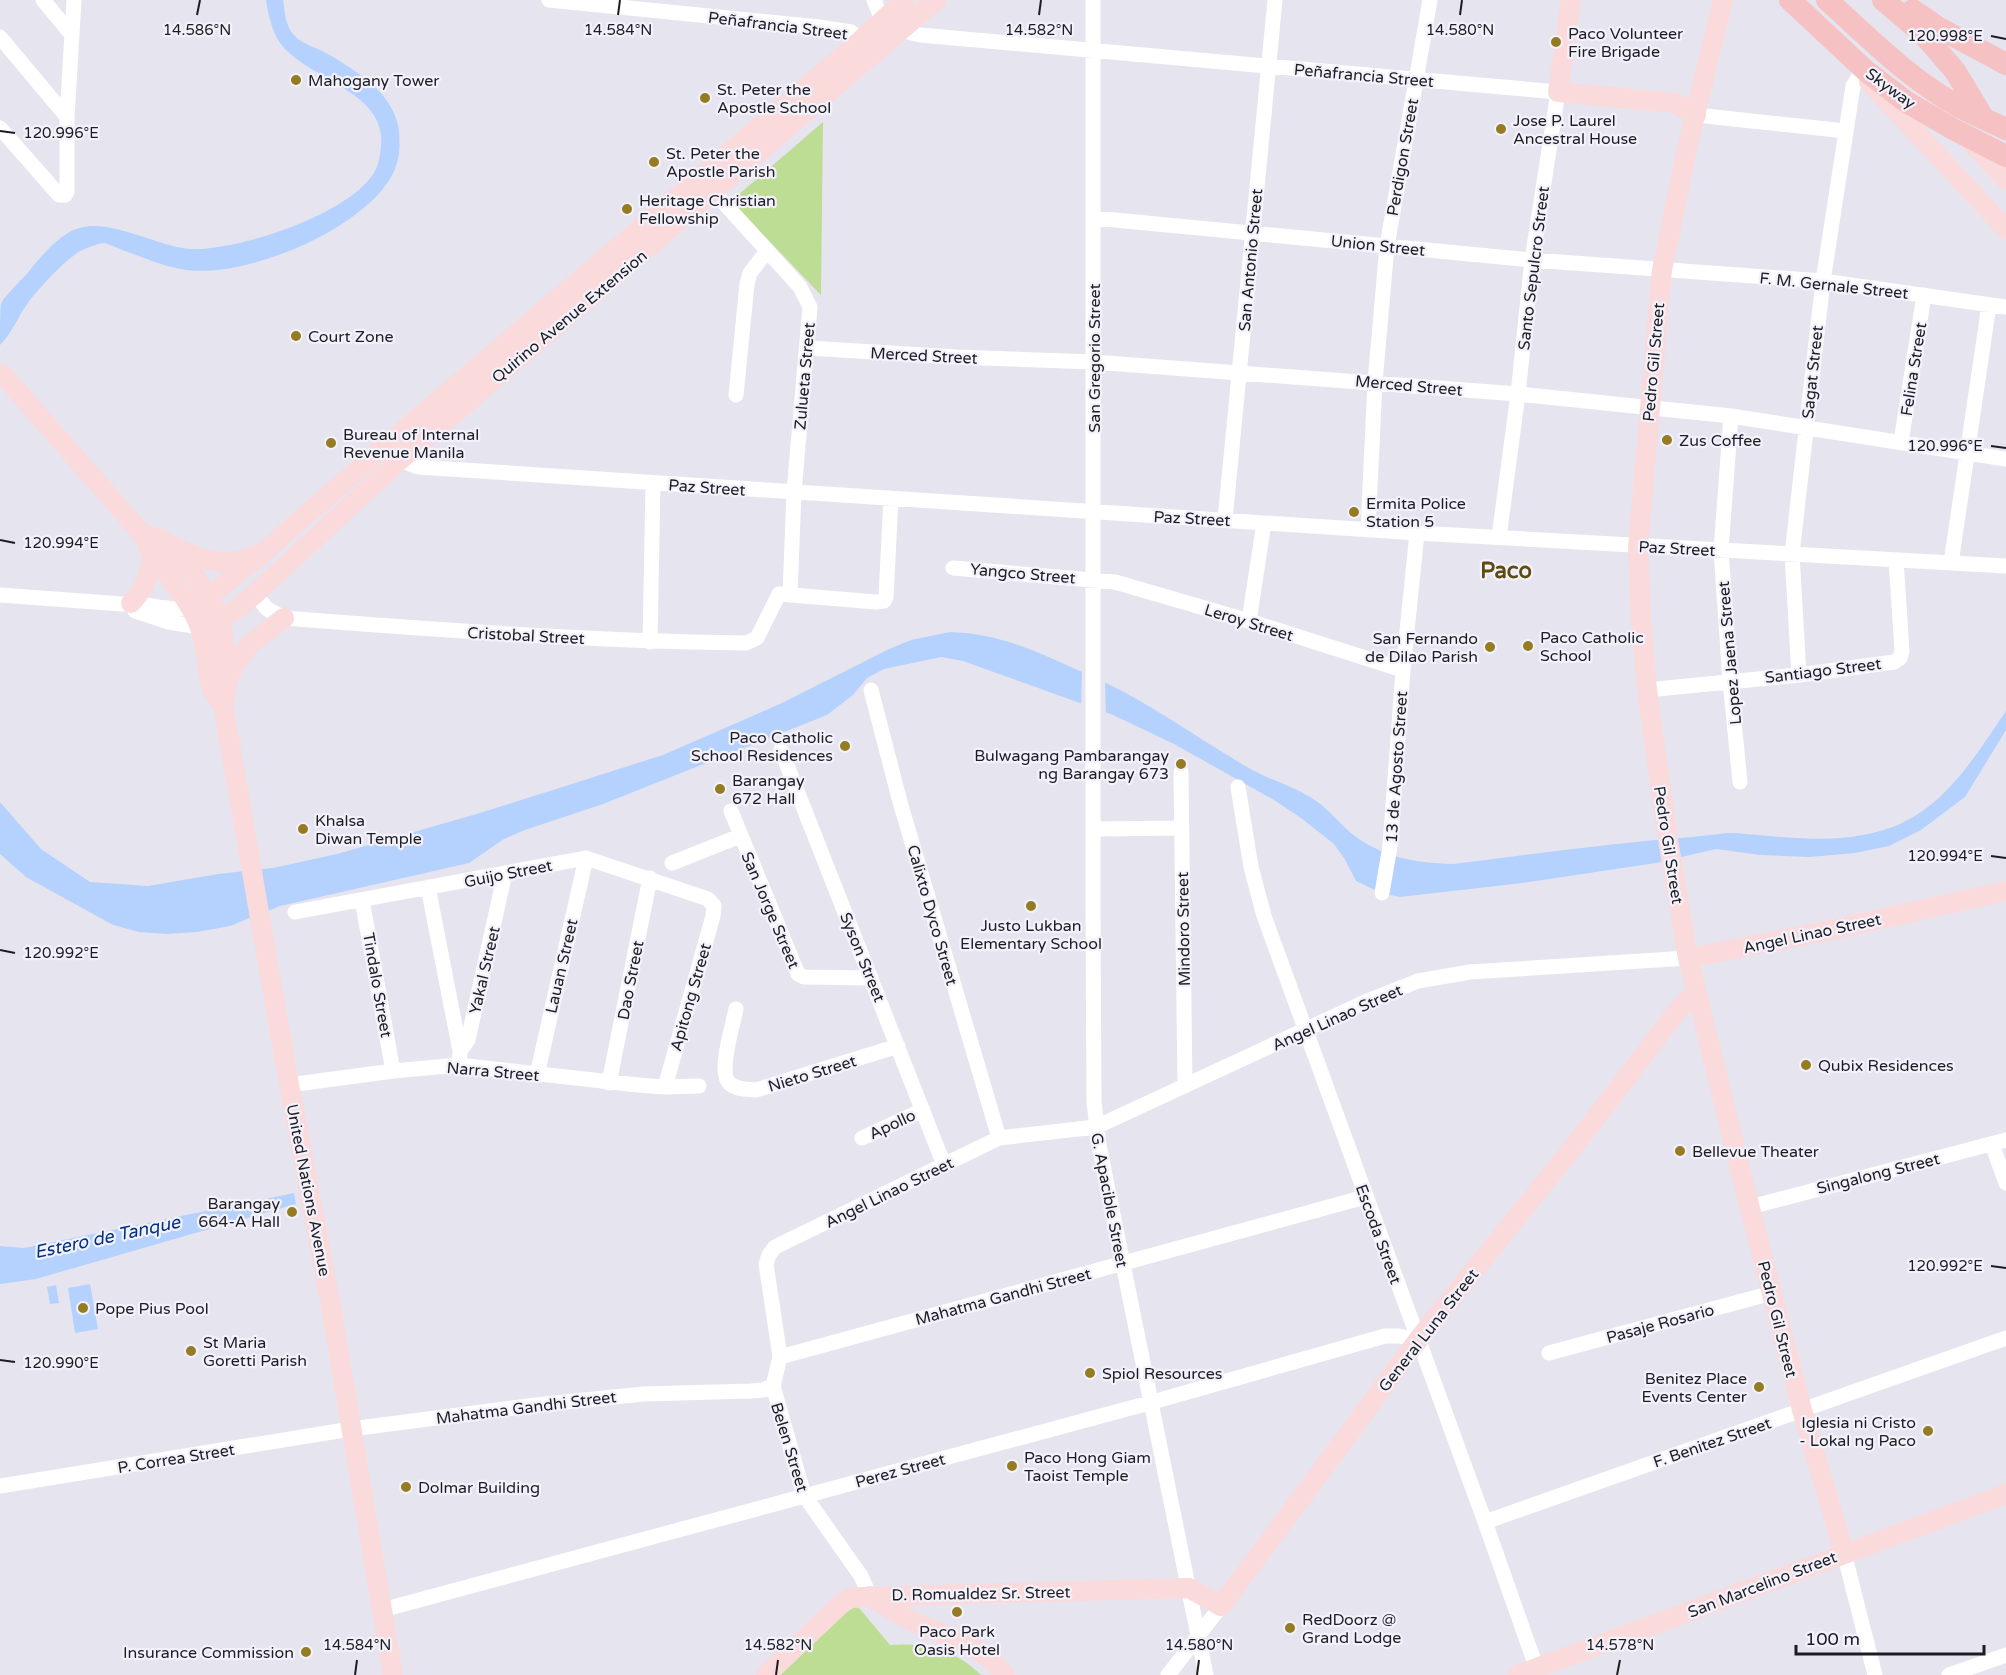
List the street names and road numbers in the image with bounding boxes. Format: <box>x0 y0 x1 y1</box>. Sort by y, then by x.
street label: Peñafrancia Street <box>707 8 849 44</box>
street label: Peñafrancia Street <box>1293 60 1435 92</box>
street label: Skyway <box>1861 64 1920 114</box>
street label: Perdigon Street <box>1383 97 1423 218</box>
street label: Santo Sepulcro Street <box>1514 185 1554 351</box>
street label: San Antonio Street <box>1235 188 1267 332</box>
street label: Union Street <box>1330 231 1426 261</box>
street label: Quirino Avenue Extension <box>488 246 651 388</box>
street label: F. M. Gernale Street <box>1758 268 1909 304</box>
street label: San Gregorio Street <box>1085 283 1105 433</box>
street label: Pedro Gil Street <box>1639 302 1669 422</box>
street label: Felina Street <box>1897 321 1931 418</box>
street label: Zulueta Street <box>790 322 820 431</box>
street label: Sagat Street <box>1798 324 1828 420</box>
street label: Merced Street <box>870 343 978 369</box>
street label: Merced Street <box>1354 371 1463 401</box>
street label: Paz Street <box>668 475 746 501</box>
street label: Paz Street <box>1153 507 1231 531</box>
street label: Paz Street <box>1638 537 1716 561</box>
street label: Yangco Street <box>969 559 1077 589</box>
street label: Lopez Jaena Street <box>1714 580 1746 726</box>
street label: Leroy Street <box>1202 600 1296 646</box>
street label: Cristobal Street <box>467 623 585 649</box>
street label: Santiago Street <box>1764 654 1883 688</box>
street label: 13 de Agosto Street <box>1382 690 1412 844</box>
street label: Pedro Gil Street <box>1649 785 1687 906</box>
street label: Calixto Dyco Street <box>902 843 962 988</box>
street label: San Jorge Street <box>736 849 804 972</box>
street label: Guijo Street <box>462 856 554 892</box>
street label: Mindoro Street <box>1173 872 1195 986</box>
street label: Syson Street <box>835 910 889 1005</box>
street label: Angel Linao Street <box>1741 910 1883 958</box>
street label: Lauan Street <box>541 917 583 1015</box>
street label: Yakal Street <box>465 924 505 1016</box>
street label: Tindalo Street <box>358 931 396 1039</box>
street label: Dao Street <box>613 939 648 1022</box>
street label: Apitong Street <box>666 941 716 1054</box>
street label: Angel Linao Street <box>1269 980 1406 1056</box>
street label: Nieto Street <box>766 1051 859 1097</box>
street label: Narra Street <box>446 1058 540 1086</box>
street label: United Nations Avenue <box>281 1102 335 1278</box>
street label: Apollo <box>866 1105 919 1144</box>
street label: G. Apacible Street <box>1086 1131 1132 1269</box>
street label: Singalong Street <box>1815 1149 1942 1199</box>
street label: Angel Linao Street <box>822 1153 957 1233</box>
street label: Escoda Street <box>1351 1182 1405 1287</box>
street label: Pedro Gil Street <box>1753 1259 1801 1380</box>
street label: Mahatma Gandhi Street <box>913 1264 1094 1330</box>
street label: General Luna Street <box>1374 1265 1483 1396</box>
street label: Pasaje Rosario <box>1604 1300 1716 1348</box>
street label: Mahatma Gandhi Street <box>435 1387 617 1429</box>
street label: Belen Street <box>766 1400 812 1495</box>
street label: F. Benitez Street <box>1651 1413 1774 1473</box>
street label: P. Correa Street <box>116 1440 236 1478</box>
street label: Perez Street <box>853 1449 947 1493</box>
street label: San Marcelino Street <box>1685 1547 1840 1623</box>
street label: D. Romualdez Sr. Street <box>891 1582 1071 1606</box>

